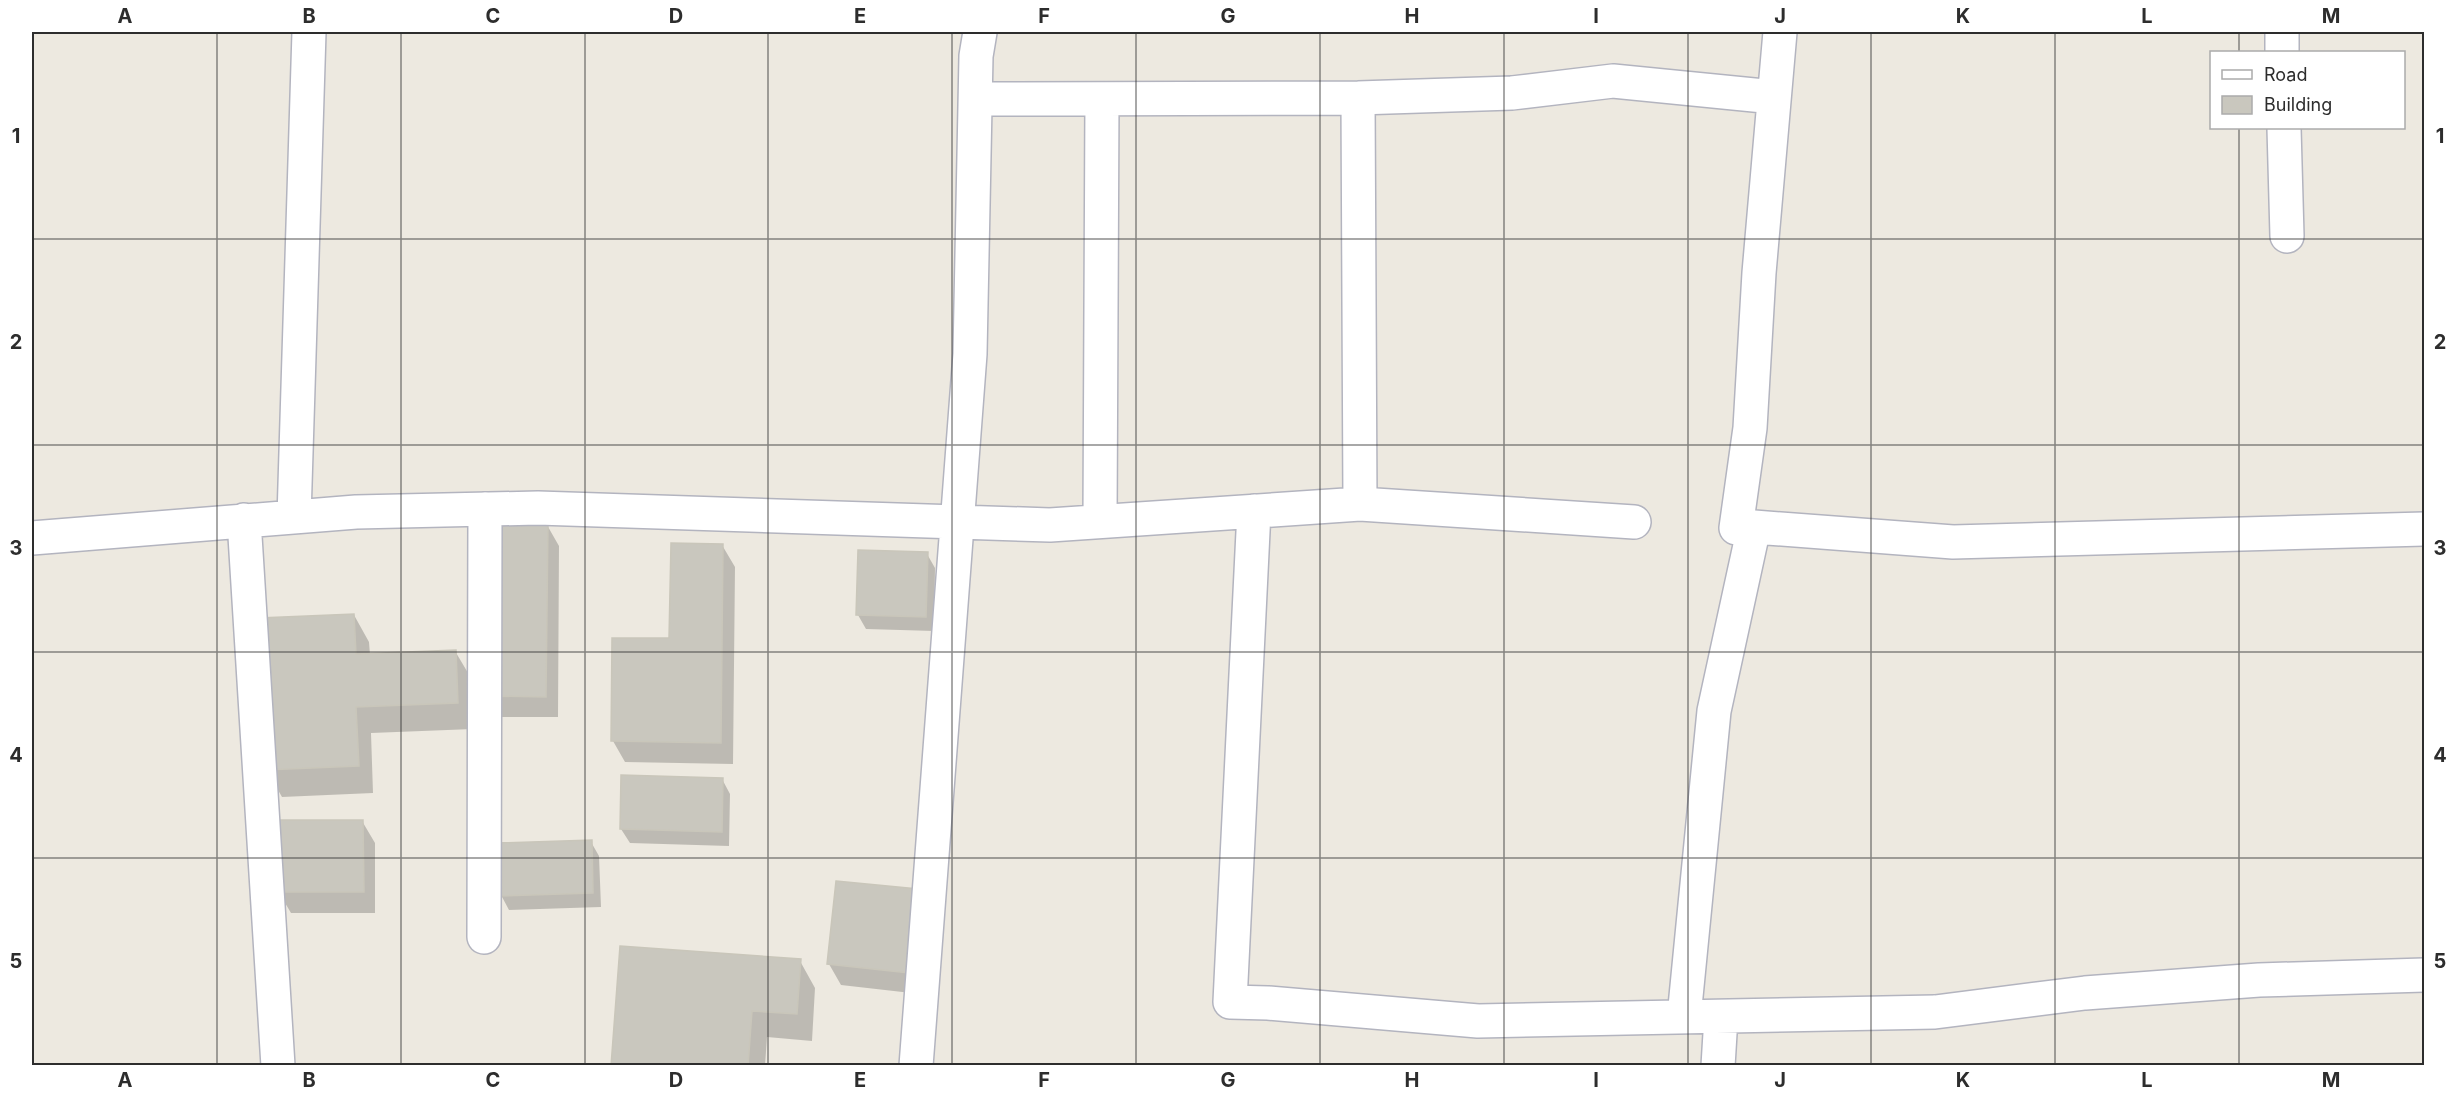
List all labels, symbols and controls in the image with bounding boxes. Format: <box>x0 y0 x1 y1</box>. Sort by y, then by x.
text: A <box>118 4 133 28</box>
text: B <box>302 4 316 28</box>
text: C <box>486 4 500 28</box>
text: D <box>669 4 683 28</box>
text: E <box>854 4 866 28</box>
text: F <box>1038 4 1050 28</box>
text: G <box>1220 4 1236 28</box>
text: H <box>1405 4 1419 28</box>
text: I <box>1593 4 1599 28</box>
text: J <box>1774 4 1786 28</box>
text: K <box>1956 4 1970 28</box>
text: L <box>2141 4 2153 28</box>
text: M <box>2322 4 2340 28</box>
legend <box>2210 51 2405 129</box>
text: Road <box>2264 64 2307 85</box>
text: Building <box>2264 94 2332 115</box>
text: 1 <box>12 124 20 148</box>
text: 1 <box>2436 124 2444 148</box>
text: 2 <box>10 330 22 354</box>
text: 2 <box>2434 330 2446 354</box>
text: 3 <box>10 536 22 560</box>
text: 3 <box>2434 536 2446 560</box>
text: 4 <box>9 743 23 767</box>
text: 4 <box>2433 743 2447 767</box>
text: 5 <box>10 949 22 973</box>
text: 5 <box>2434 949 2446 973</box>
text: A <box>118 1068 133 1092</box>
text: B <box>302 1068 316 1092</box>
text: C <box>486 1068 500 1092</box>
text: D <box>669 1068 683 1092</box>
text: E <box>854 1068 866 1092</box>
text: F <box>1038 1068 1050 1092</box>
text: G <box>1220 1068 1236 1092</box>
text: H <box>1405 1068 1419 1092</box>
text: I <box>1593 1068 1599 1092</box>
text: J <box>1774 1068 1786 1092</box>
text: K <box>1956 1068 1970 1092</box>
text: L <box>2141 1068 2153 1092</box>
text: M <box>2322 1068 2340 1092</box>

